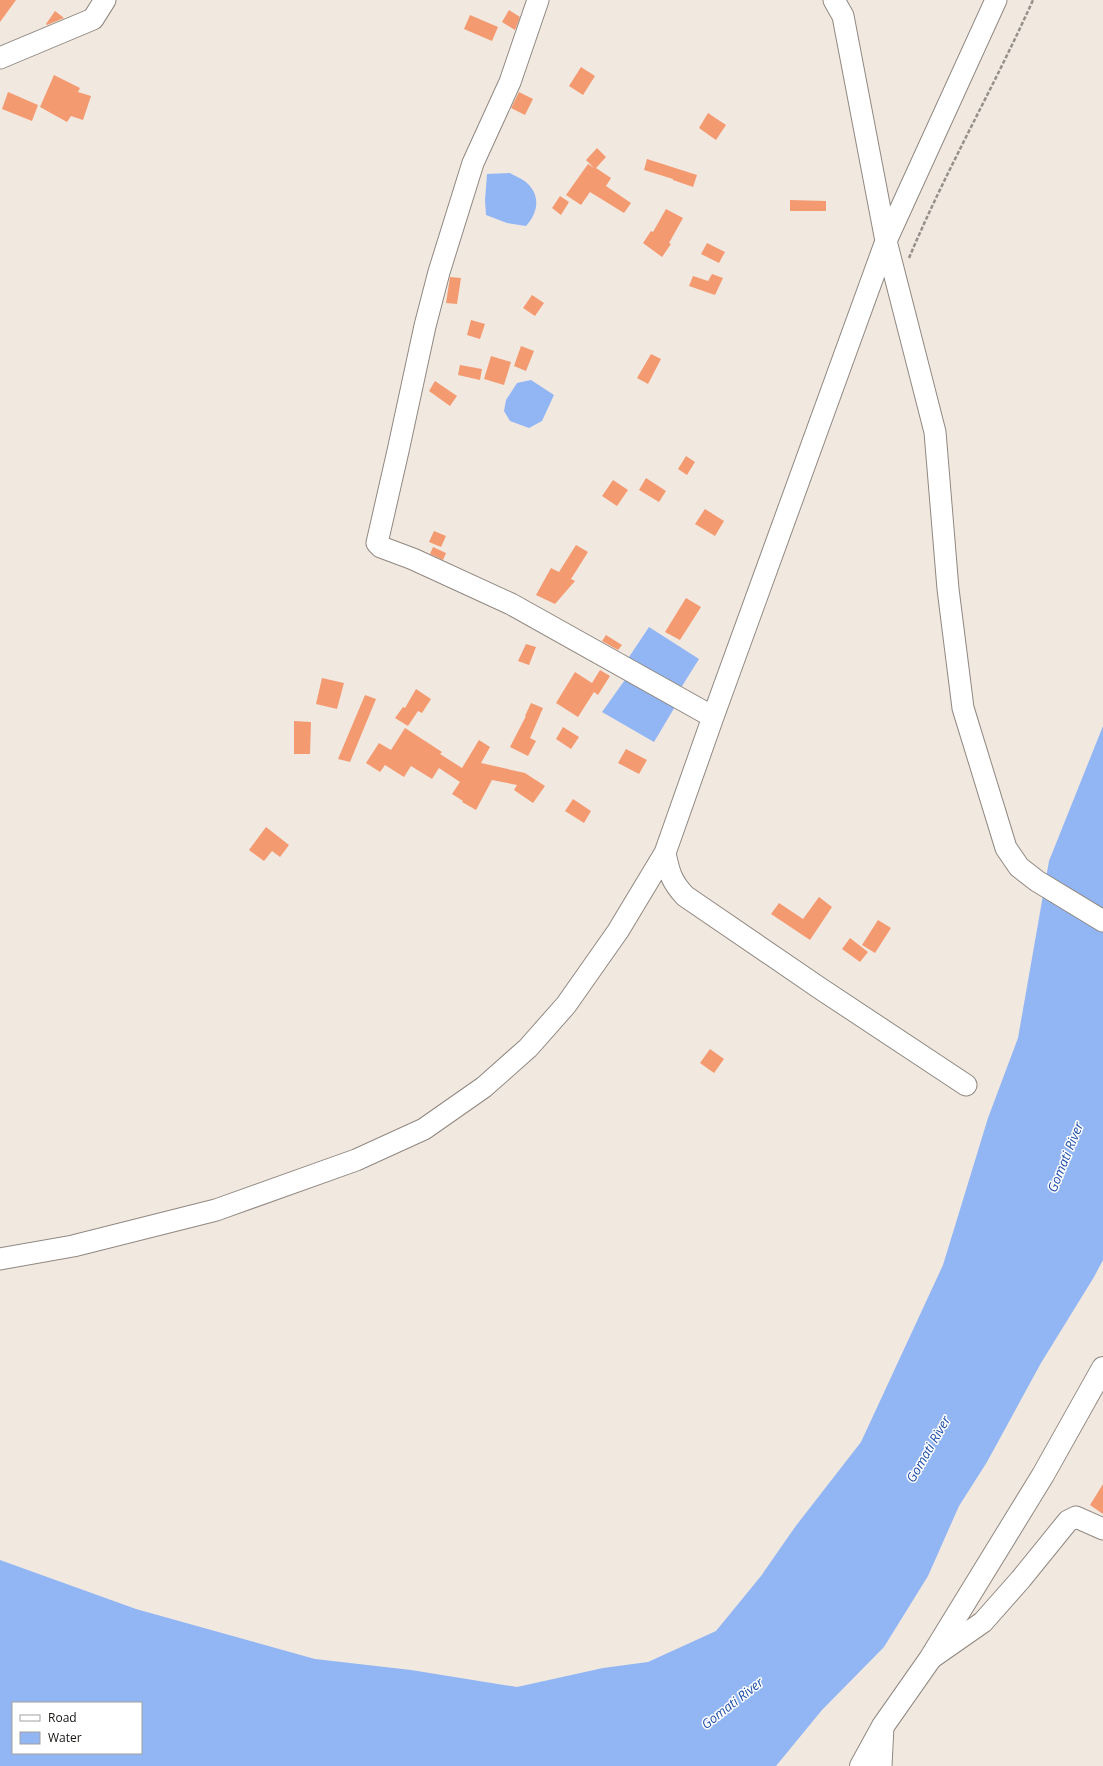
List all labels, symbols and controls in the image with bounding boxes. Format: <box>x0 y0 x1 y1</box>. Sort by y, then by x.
water label: Gomati River <box>1043 1118 1088 1195</box>
water label: Gomati River <box>902 1412 955 1486</box>
water label: Gomati River <box>697 1673 767 1733</box>
legend <box>12 1702 142 1754</box>
text: Road <box>48 1709 77 1726</box>
text: Water <box>48 1729 82 1746</box>

